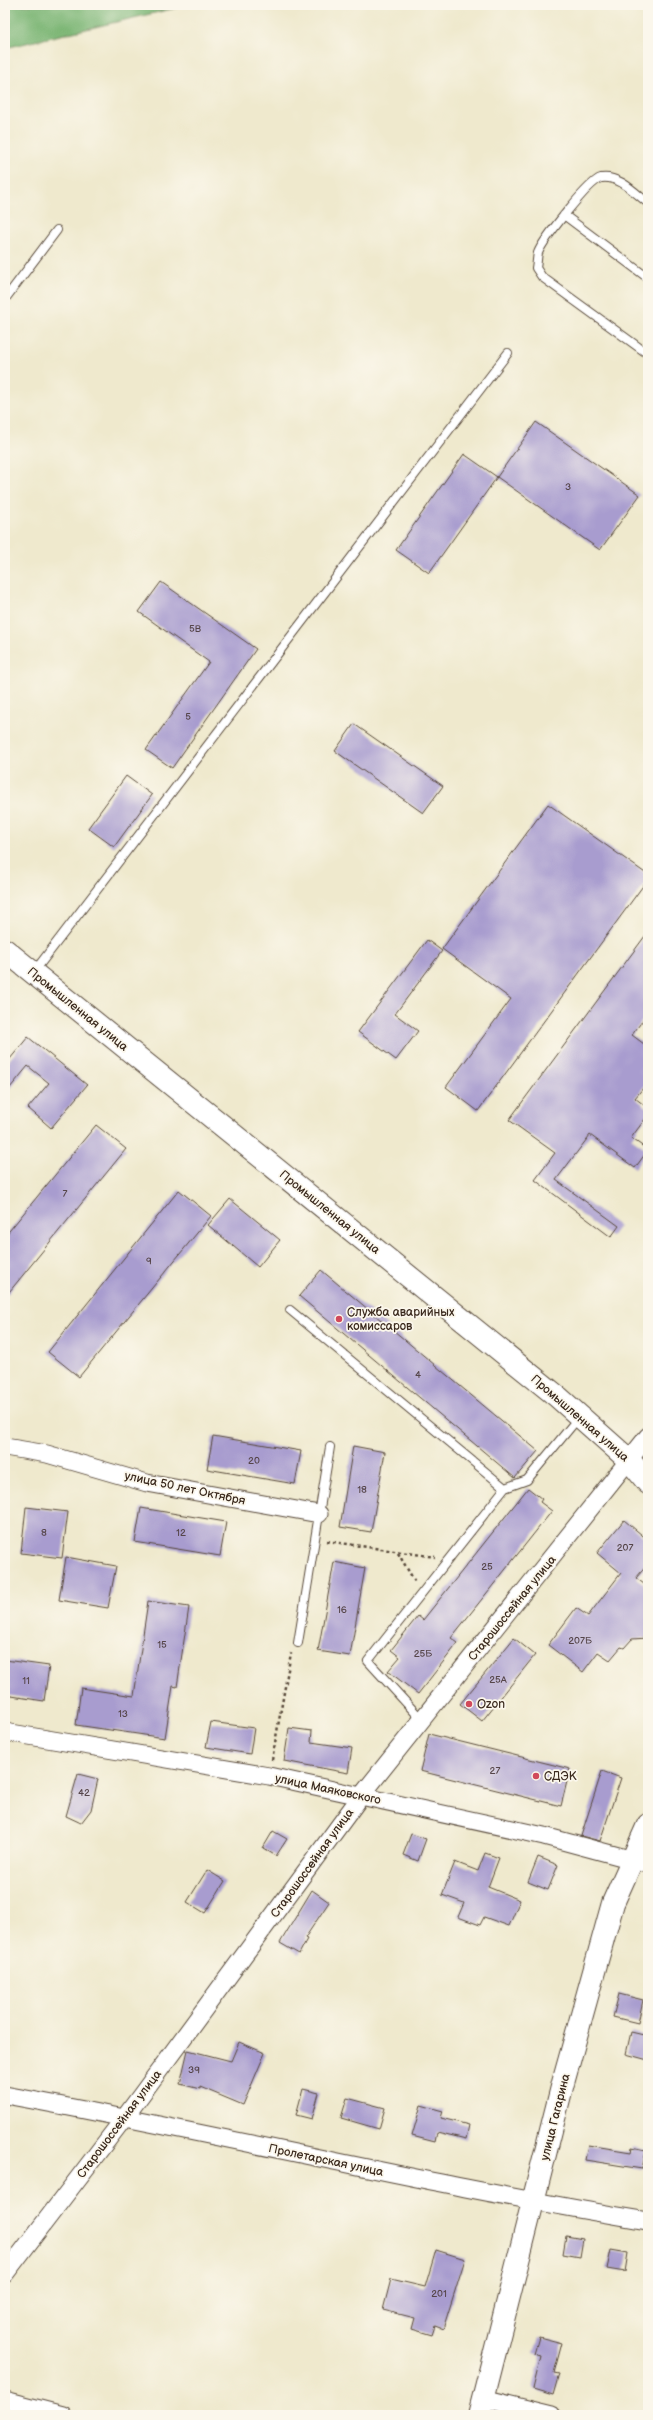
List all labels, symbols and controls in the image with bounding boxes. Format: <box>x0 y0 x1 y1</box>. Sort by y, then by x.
house number: 3 <box>565 481 571 493</box>
house number: 5В <box>189 623 202 635</box>
house number: 5 <box>185 711 191 723</box>
street label: Промышленная улица <box>24 964 131 1055</box>
street label: Промышленная улица <box>276 1167 383 1258</box>
house number: 7 <box>63 1188 68 1200</box>
house number: 9 <box>146 1255 152 1267</box>
place label: Служба аварийных комиссаров <box>347 1305 455 1334</box>
marker: Служба аварийных комиссаров <box>334 1314 344 1324</box>
house number: 4 <box>415 1369 421 1381</box>
street label: Промышленная улица <box>528 1372 632 1465</box>
house number: 20 <box>248 1455 260 1467</box>
street label: улица 50 лет Октября <box>123 1468 247 1509</box>
house number: 18 <box>357 1484 367 1496</box>
house number: 8 <box>41 1527 47 1539</box>
house number: 12 <box>176 1527 186 1539</box>
house number: 207 <box>617 1542 633 1554</box>
street label: Старошоссейная улица <box>465 1553 560 1664</box>
house number: 25 <box>481 1561 493 1573</box>
house number: 16 <box>337 1604 347 1616</box>
house number: 207Б <box>568 1635 592 1647</box>
house number: 15 <box>157 1639 167 1651</box>
house number: 25Б <box>414 1648 432 1660</box>
house number: 25А <box>489 1674 508 1686</box>
house number: 11 <box>22 1675 30 1687</box>
place label: Ozon <box>477 1697 505 1712</box>
marker: Ozon <box>464 1699 474 1709</box>
house number: 13 <box>118 1708 128 1720</box>
house number: 27 <box>490 1765 500 1777</box>
place label: СДЭК <box>544 1769 577 1784</box>
street label: улица Маяковского <box>274 1771 382 1808</box>
marker: СДЭК <box>531 1771 541 1781</box>
house number: 42 <box>78 1787 90 1799</box>
street label: Старошоссейная улица <box>268 1806 357 1921</box>
house number: 39 <box>188 2064 200 2076</box>
street label: Старошоссейная улица <box>74 2067 165 2181</box>
street label: улица Гагарина <box>537 2072 574 2162</box>
street label: Пролетарская улица <box>267 2141 385 2180</box>
house number: 201 <box>431 2288 447 2300</box>

